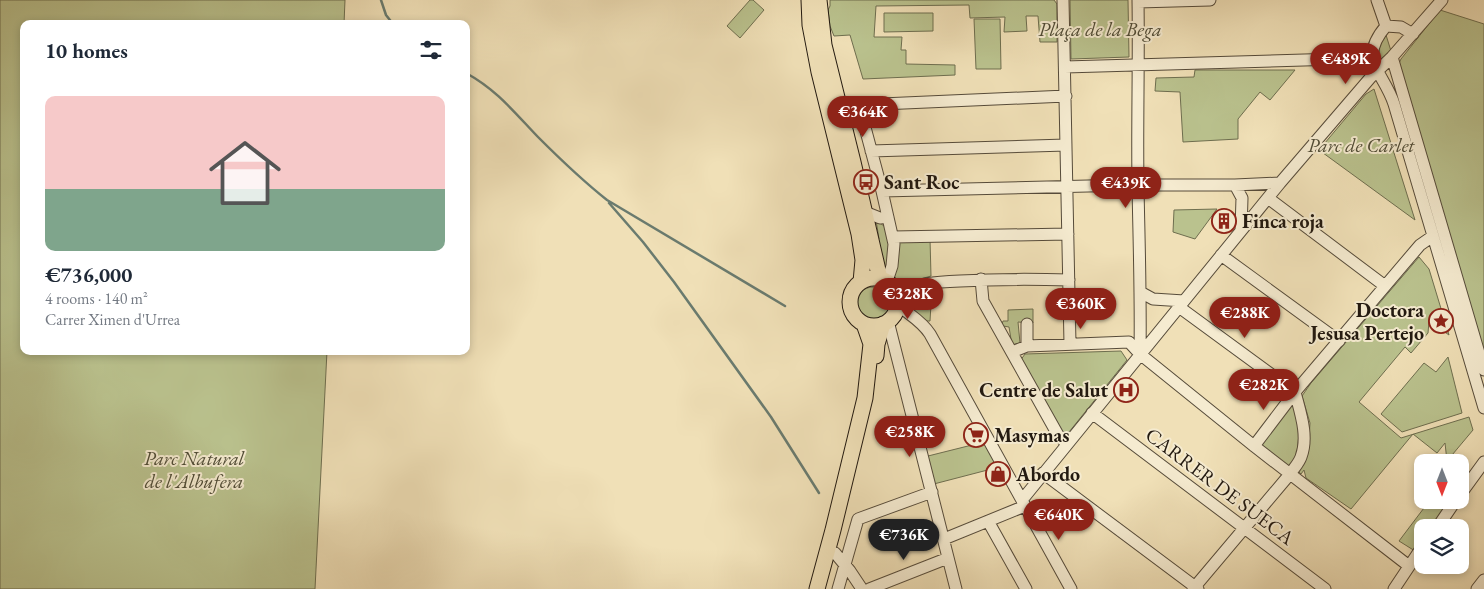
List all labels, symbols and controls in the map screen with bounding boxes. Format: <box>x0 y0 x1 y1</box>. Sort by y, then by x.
park label: Plaça de la Bega <box>1038 16 1162 42</box>
icon: filters <box>417 36 445 64</box>
text: 10 homes <box>45 37 128 64</box>
pin: €489K <box>1311 42 1381 85</box>
text: €489K <box>1321 48 1371 69</box>
pin: €364K <box>828 96 898 138</box>
text: €364K <box>838 101 888 122</box>
icon: home <box>200 128 290 218</box>
park label: Parc de Carlet <box>1308 132 1416 158</box>
pin: €439K <box>1091 166 1161 209</box>
bus stop icon: Sant Roc <box>853 169 879 195</box>
place label: Sant Roc <box>884 169 959 195</box>
text: €439K <box>1101 172 1151 193</box>
building icon: Finca roja <box>1211 208 1237 234</box>
place label: Finca roja <box>1242 208 1324 234</box>
text: €736,000 <box>45 261 132 288</box>
pin: €328K <box>873 278 943 320</box>
text: €328K <box>883 283 933 304</box>
text: 4 rooms · 140 m² <box>45 288 148 309</box>
pin: €360K <box>1046 288 1116 330</box>
text: €360K <box>1056 293 1106 314</box>
pin: €288K <box>1210 296 1280 339</box>
place label: Doctora Jesusa Pertejo <box>1308 297 1424 346</box>
text: €288K <box>1220 302 1270 323</box>
place icon: Doctora Jesusa Pertejo <box>1428 308 1454 334</box>
text: Carrer Ximen d'Urrea <box>45 309 180 330</box>
pin: €282K <box>1229 368 1299 411</box>
text: €282K <box>1239 374 1289 395</box>
place label: Centre de Salut <box>979 377 1108 403</box>
hospital icon: Centre de Salut <box>1113 377 1139 403</box>
pin: €258K <box>875 416 945 458</box>
text: €258K <box>885 421 935 442</box>
supermarket icon: Masymas <box>963 422 989 448</box>
place label: Masymas <box>994 422 1070 448</box>
street label: CARRER DE SUECA <box>1140 422 1300 551</box>
park label: Parc Natural de l'Albufera <box>144 445 246 494</box>
north arrow <box>1414 454 1469 509</box>
map controls <box>1414 454 1469 574</box>
shop icon: Abordo <box>985 461 1011 487</box>
place label: Abordo <box>1015 461 1080 487</box>
pin: €640K <box>1024 498 1094 541</box>
text: €640K <box>1034 504 1084 525</box>
pin: €736K <box>869 518 939 561</box>
button: layers <box>1414 519 1469 574</box>
text: €736K <box>879 524 929 545</box>

